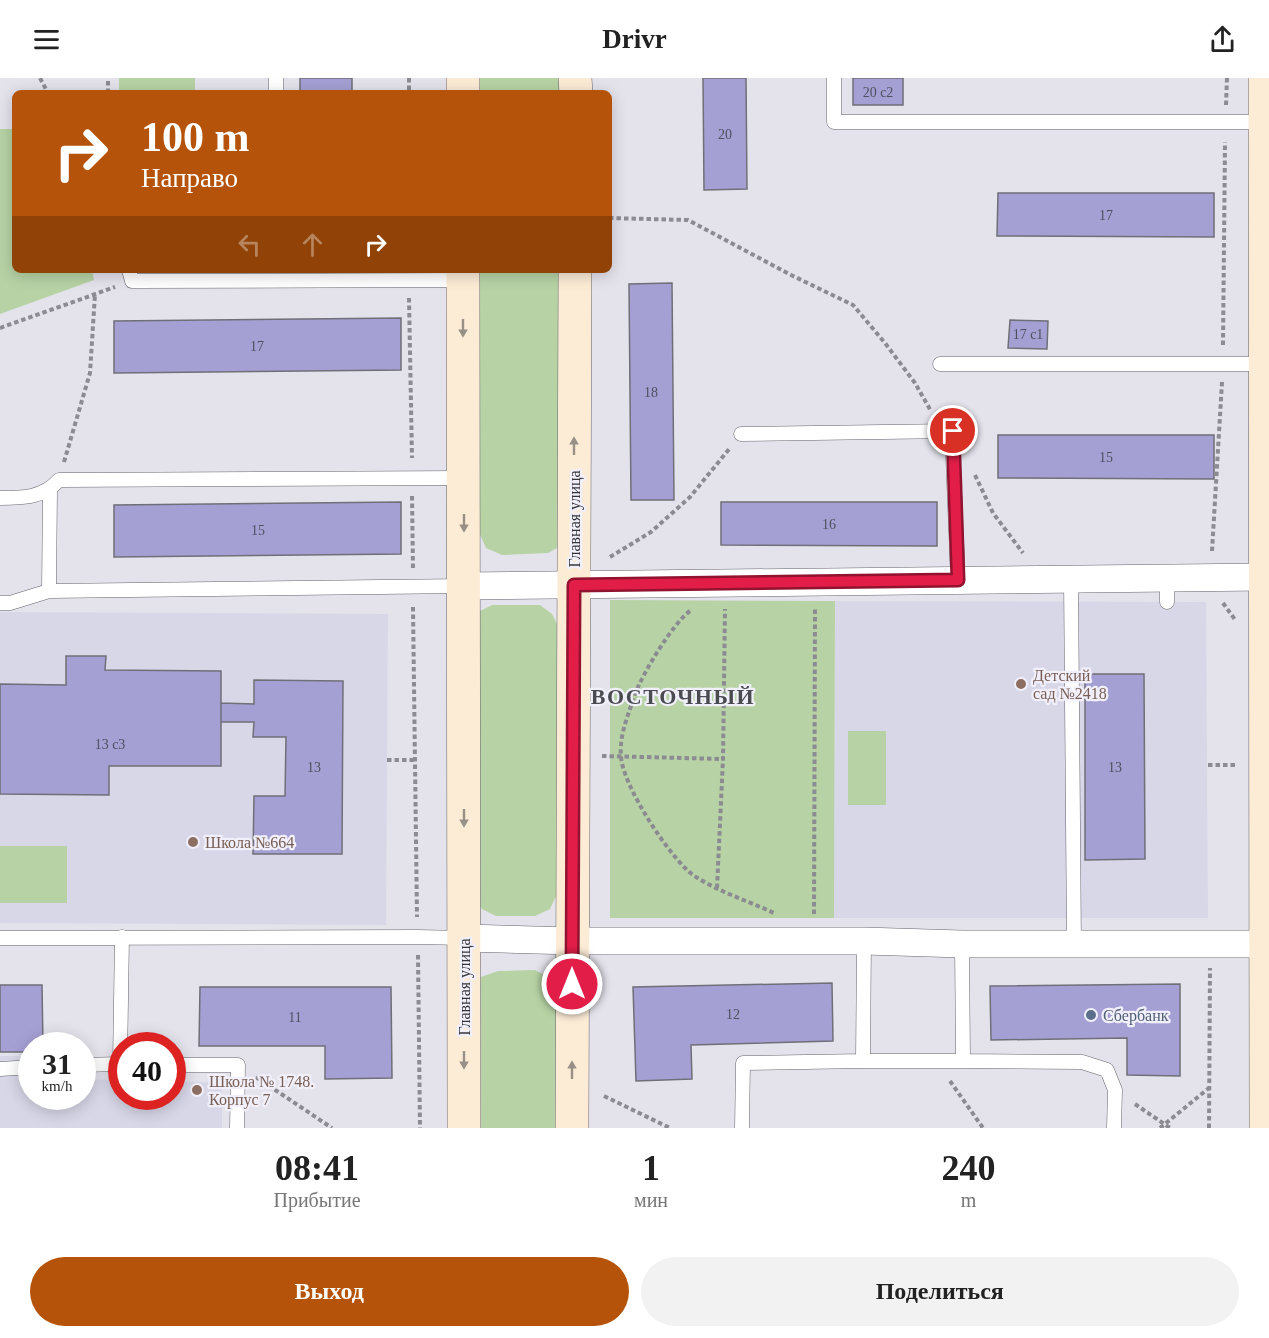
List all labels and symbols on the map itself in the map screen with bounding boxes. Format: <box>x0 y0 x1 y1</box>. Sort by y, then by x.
house number: 20 с2 <box>863 85 893 100</box>
house number: 20 <box>718 127 732 142</box>
house number: 17 <box>1099 208 1113 223</box>
one-way arrow <box>458 319 468 338</box>
house number: 17 с1 <box>1013 327 1043 342</box>
house number: 17 <box>250 339 264 354</box>
house number: 18 <box>644 385 658 400</box>
pin <box>927 405 978 456</box>
one-way arrow <box>569 437 579 456</box>
house number: 15 <box>1099 450 1113 465</box>
street label: Главная улица <box>566 470 584 568</box>
one-way arrow <box>459 514 469 533</box>
house number: 16 <box>822 517 836 532</box>
house number: 15 <box>251 523 265 538</box>
place label: Детский сад №2418 <box>1033 667 1107 703</box>
marker: Детский сад №2418 <box>1014 677 1028 691</box>
district label: ВОСТОЧНЫЙ <box>591 684 755 709</box>
house number: 13 с3 <box>95 737 125 752</box>
house number: 13 <box>307 760 321 775</box>
house number: 13 <box>1108 760 1122 775</box>
one-way arrow <box>459 808 469 827</box>
place label: Школа №664 <box>205 834 294 851</box>
marker: Школа №664 <box>186 835 200 849</box>
street label: Главная улица <box>456 938 474 1036</box>
position arrow <box>540 952 604 1016</box>
house number: 12 <box>726 1007 740 1022</box>
place label: Сбербанк <box>1103 1007 1169 1025</box>
marker: Сбербанк <box>1084 1008 1098 1022</box>
house number: 11 <box>288 1010 302 1025</box>
speed limit sign: 40 <box>108 1032 186 1110</box>
one-way arrow <box>459 1050 469 1069</box>
one-way arrow <box>567 1060 577 1079</box>
place label: Школа № 1748. Корпус 7 <box>209 1073 314 1109</box>
marker: Школа № 1748. Корпус 7 <box>190 1083 204 1097</box>

